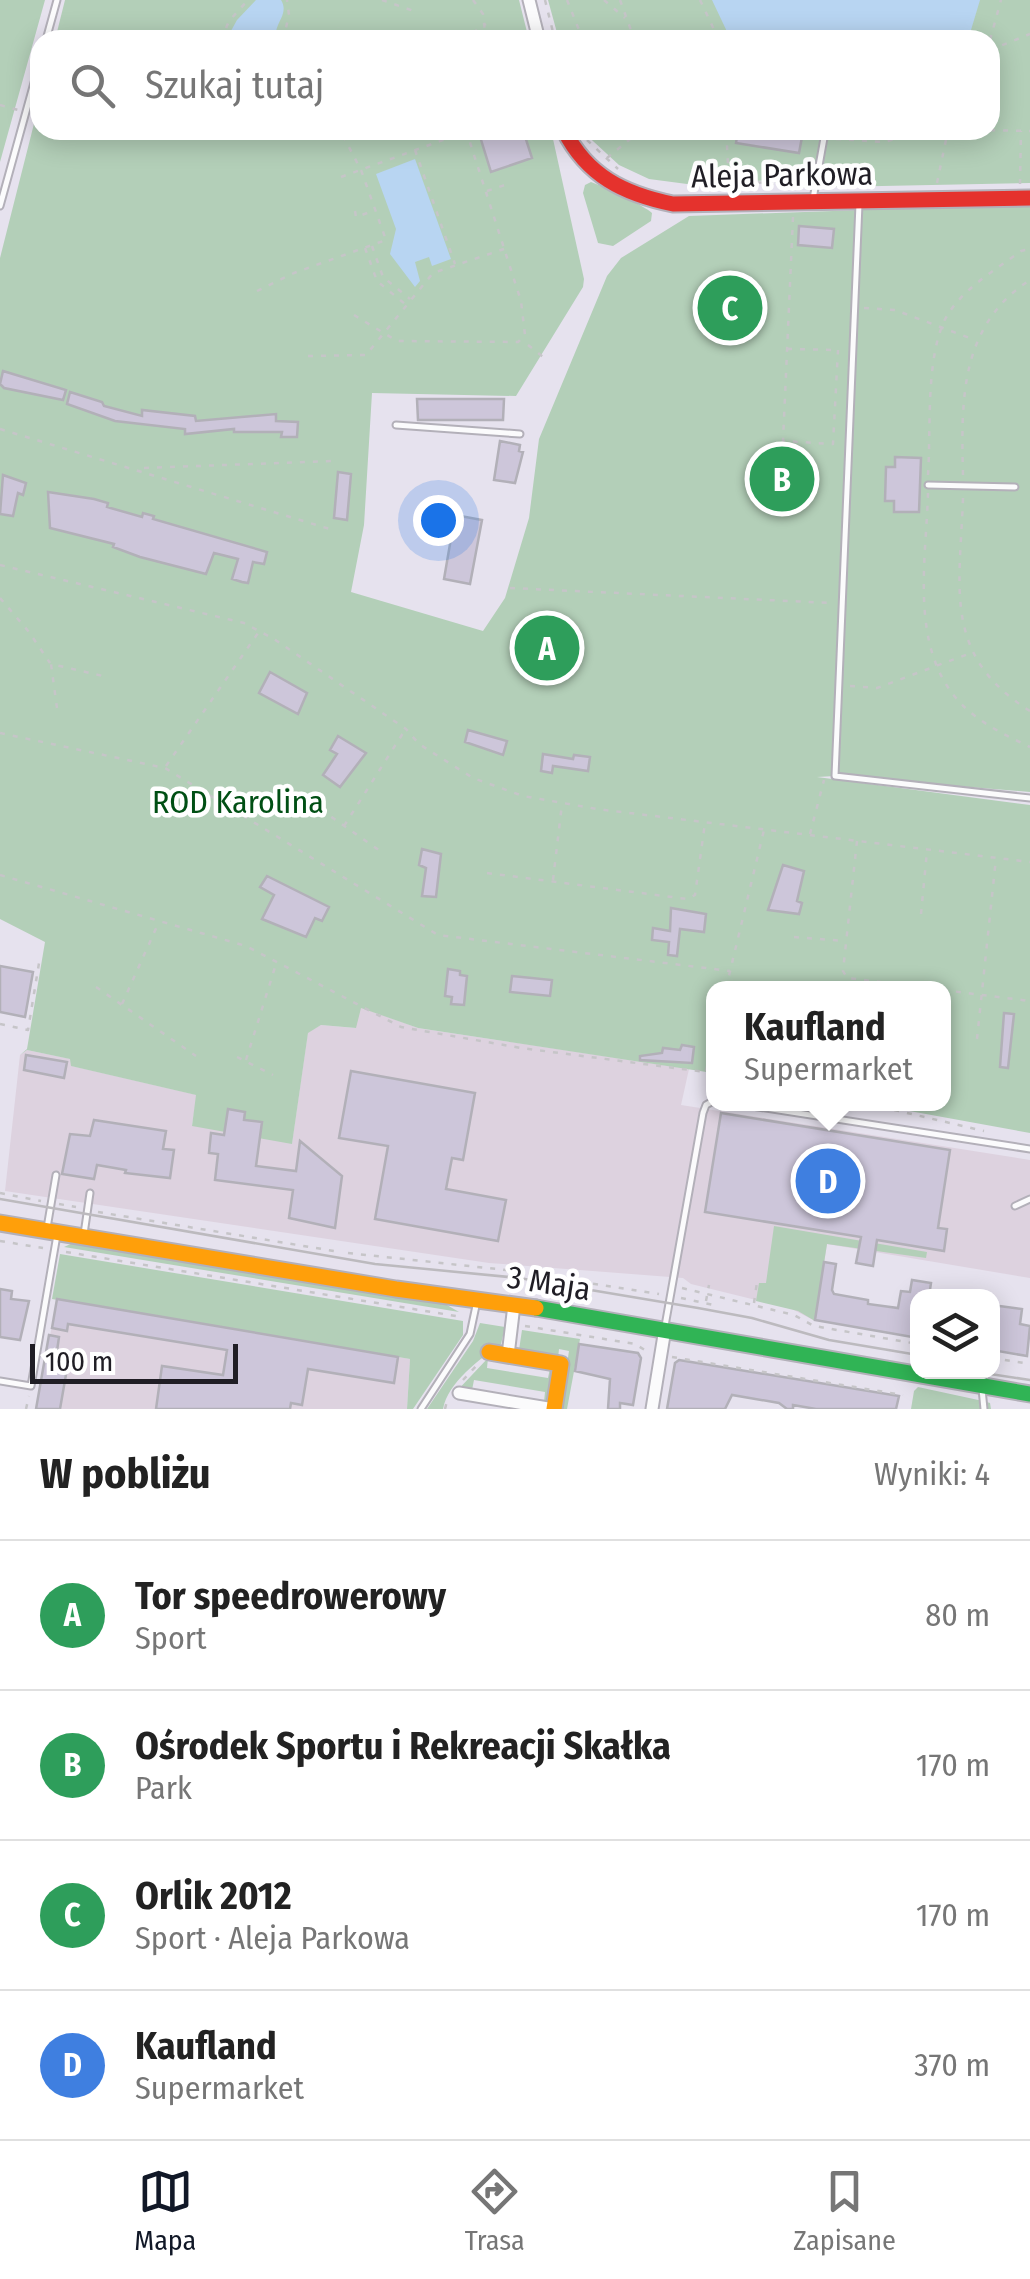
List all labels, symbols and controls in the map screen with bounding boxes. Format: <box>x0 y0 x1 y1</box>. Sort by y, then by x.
search box <box>30 30 1000 140</box>
icon: search <box>65 58 120 113</box>
text: Szukaj tutaj <box>145 62 324 108</box>
street label: Aleja Parkowa <box>691 154 873 196</box>
pin: C <box>698 270 762 346</box>
pin: B <box>750 442 814 516</box>
your location <box>413 495 464 546</box>
pin: A <box>514 610 580 686</box>
park label: ROD Karolina <box>152 783 324 821</box>
popup <box>706 981 951 1111</box>
text: Kaufland <box>744 1004 886 1050</box>
text: Supermarket <box>744 1050 913 1088</box>
pin: D <box>796 1144 860 1218</box>
street label: 3 Maja <box>505 1258 593 1308</box>
map controls <box>910 1289 1000 1379</box>
button: layers <box>910 1289 1000 1379</box>
scale bar <box>30 1339 238 1384</box>
text: 100 m <box>45 1345 113 1378</box>
text: W pobliżu <box>40 1449 211 1499</box>
text: Wyniki: 4 <box>874 1455 990 1493</box>
text: Tor speedrowerowy <box>135 1573 446 1619</box>
text: A <box>64 1596 81 1634</box>
text: 80 m <box>925 1596 990 1634</box>
text: Sport <box>135 1619 206 1657</box>
text: Ośrodek Sportu i Rekreacji Skałka <box>135 1723 671 1769</box>
text: B <box>64 1746 81 1784</box>
text: 170 m <box>916 1746 990 1784</box>
text: Park <box>135 1769 192 1807</box>
text: Orlik 2012 <box>135 1873 292 1919</box>
text: C <box>64 1896 81 1934</box>
text: 170 m <box>916 1896 990 1934</box>
text: Sport · Aleja Parkowa <box>135 1919 410 1957</box>
text: Kaufland <box>135 2023 277 2069</box>
text: D <box>63 2046 82 2084</box>
text: 370 m <box>914 2046 990 2084</box>
text: Supermarket <box>135 2069 304 2107</box>
tab: Mapa <box>134 2164 196 2257</box>
tab: Trasa <box>465 2164 525 2257</box>
tab: Zapisane <box>793 2164 896 2257</box>

